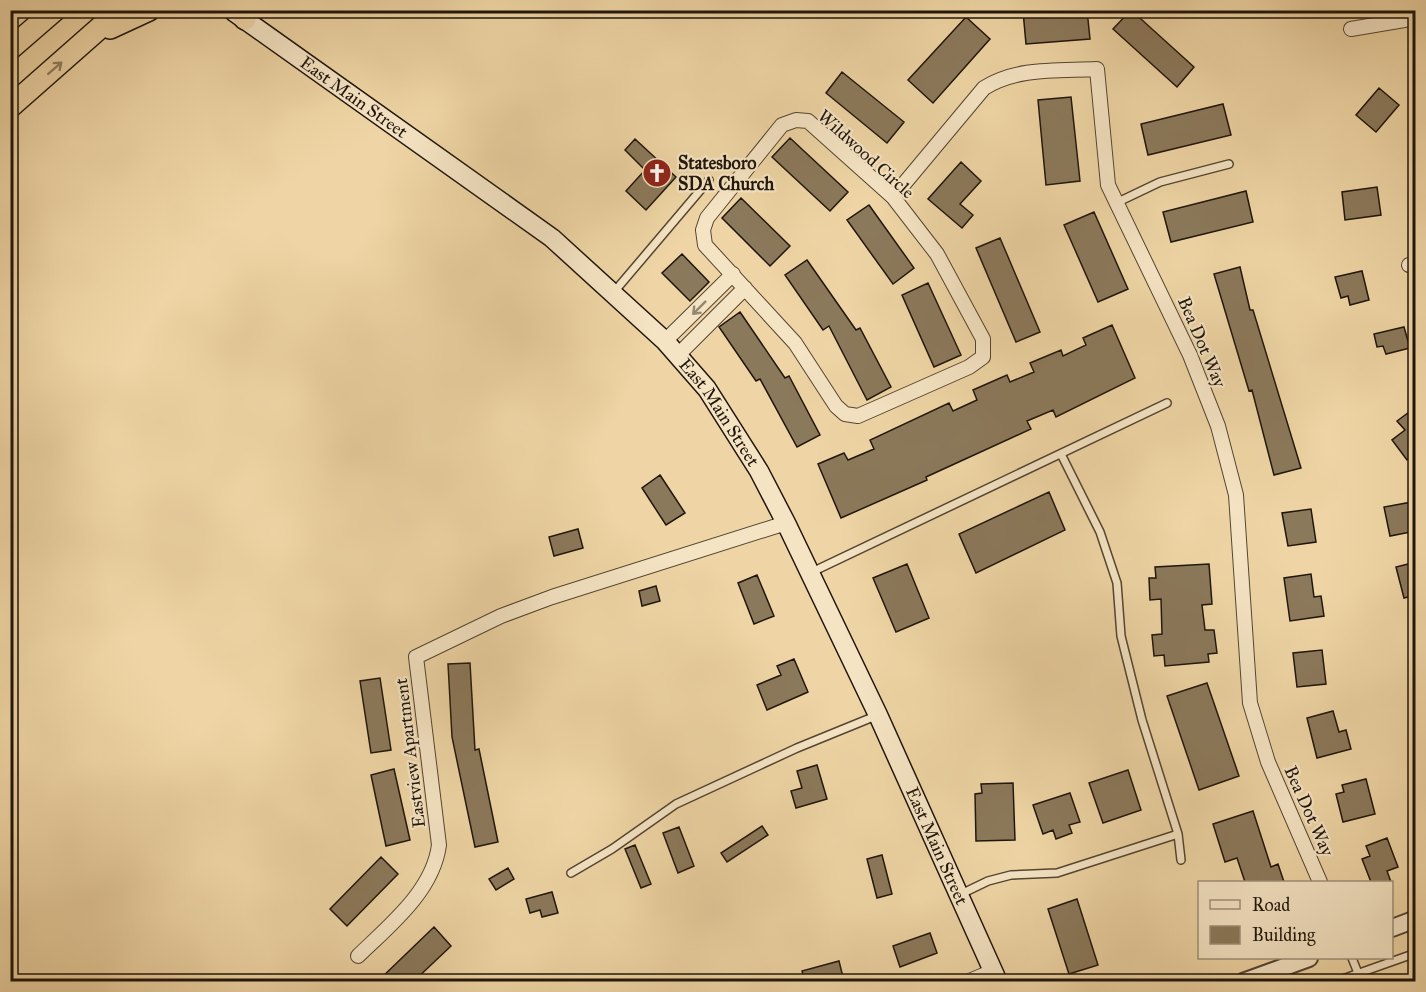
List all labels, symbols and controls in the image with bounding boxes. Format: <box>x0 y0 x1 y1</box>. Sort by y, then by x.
street label: East Main Street <box>296 51 412 143</box>
one-way arrow <box>47 61 62 75</box>
street label: Wildwood Circle <box>813 105 919 203</box>
place label: Statesboro SDA Church <box>678 152 775 195</box>
church icon: Statesboro SDA Church <box>641 157 673 189</box>
street label: Bea Dot Way <box>1173 293 1231 391</box>
one-way arrow <box>691 300 706 315</box>
street label: East Main Street <box>674 354 765 471</box>
street label: Eastview Apartment <box>390 676 430 829</box>
street label: Bea Dot Way <box>1279 762 1339 860</box>
street label: East Main Street <box>901 784 973 909</box>
legend <box>1198 881 1393 959</box>
text: Road <box>1252 894 1290 916</box>
text: Building <box>1252 924 1316 947</box>

